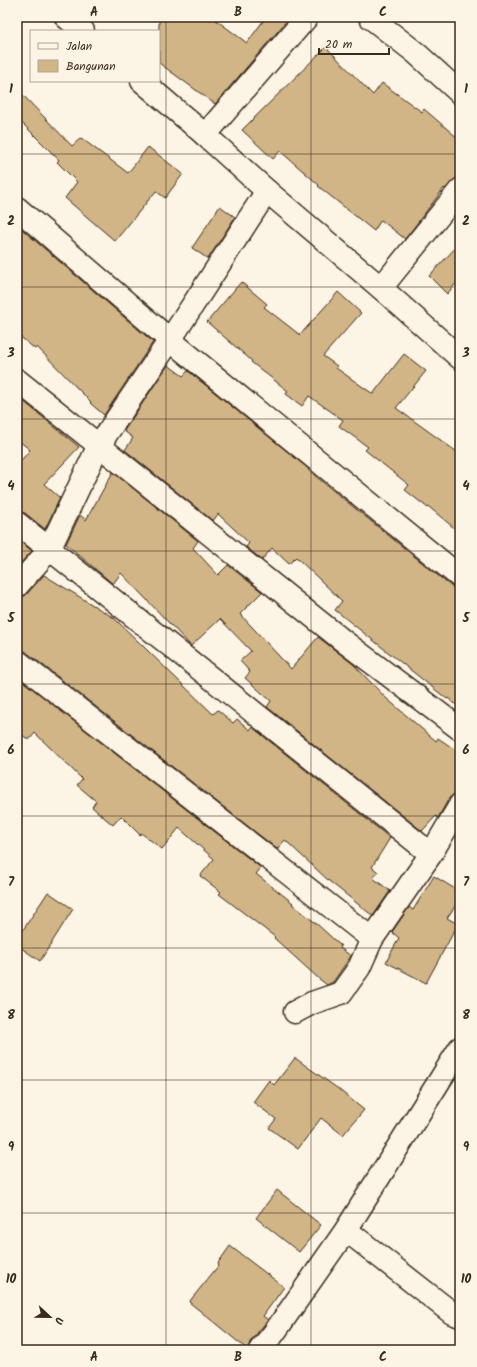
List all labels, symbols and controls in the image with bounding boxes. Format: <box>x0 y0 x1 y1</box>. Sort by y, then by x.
text: A <box>90 2 98 23</box>
text: B <box>234 2 242 23</box>
text: C <box>379 2 387 23</box>
legend <box>30 30 160 82</box>
scale bar <box>319 30 389 56</box>
text: 20 m <box>325 35 353 54</box>
text: Jalan <box>66 37 92 56</box>
text: Bangunan <box>66 57 116 76</box>
text: 1 <box>9 79 13 100</box>
text: 1 <box>464 79 468 100</box>
text: 2 <box>7 211 15 232</box>
text: 2 <box>462 211 470 232</box>
text: 3 <box>6 343 15 364</box>
text: 3 <box>461 343 470 364</box>
text: 4 <box>7 476 15 497</box>
text: 4 <box>462 476 470 497</box>
text: 5 <box>7 608 16 629</box>
text: 5 <box>462 608 471 629</box>
text: 6 <box>7 740 15 761</box>
text: 6 <box>462 740 470 761</box>
text: 7 <box>8 872 15 893</box>
text: 7 <box>463 872 470 893</box>
text: 8 <box>7 1005 15 1026</box>
text: 8 <box>462 1005 470 1026</box>
text: 9 <box>8 1137 15 1158</box>
text: 9 <box>463 1137 470 1158</box>
text: 10 <box>6 1269 17 1290</box>
text: 10 <box>461 1269 472 1290</box>
north arrow <box>30 1297 70 1337</box>
text: U <box>49 1314 68 1327</box>
text: A <box>90 1347 98 1367</box>
text: B <box>234 1347 242 1367</box>
text: C <box>379 1347 387 1367</box>

